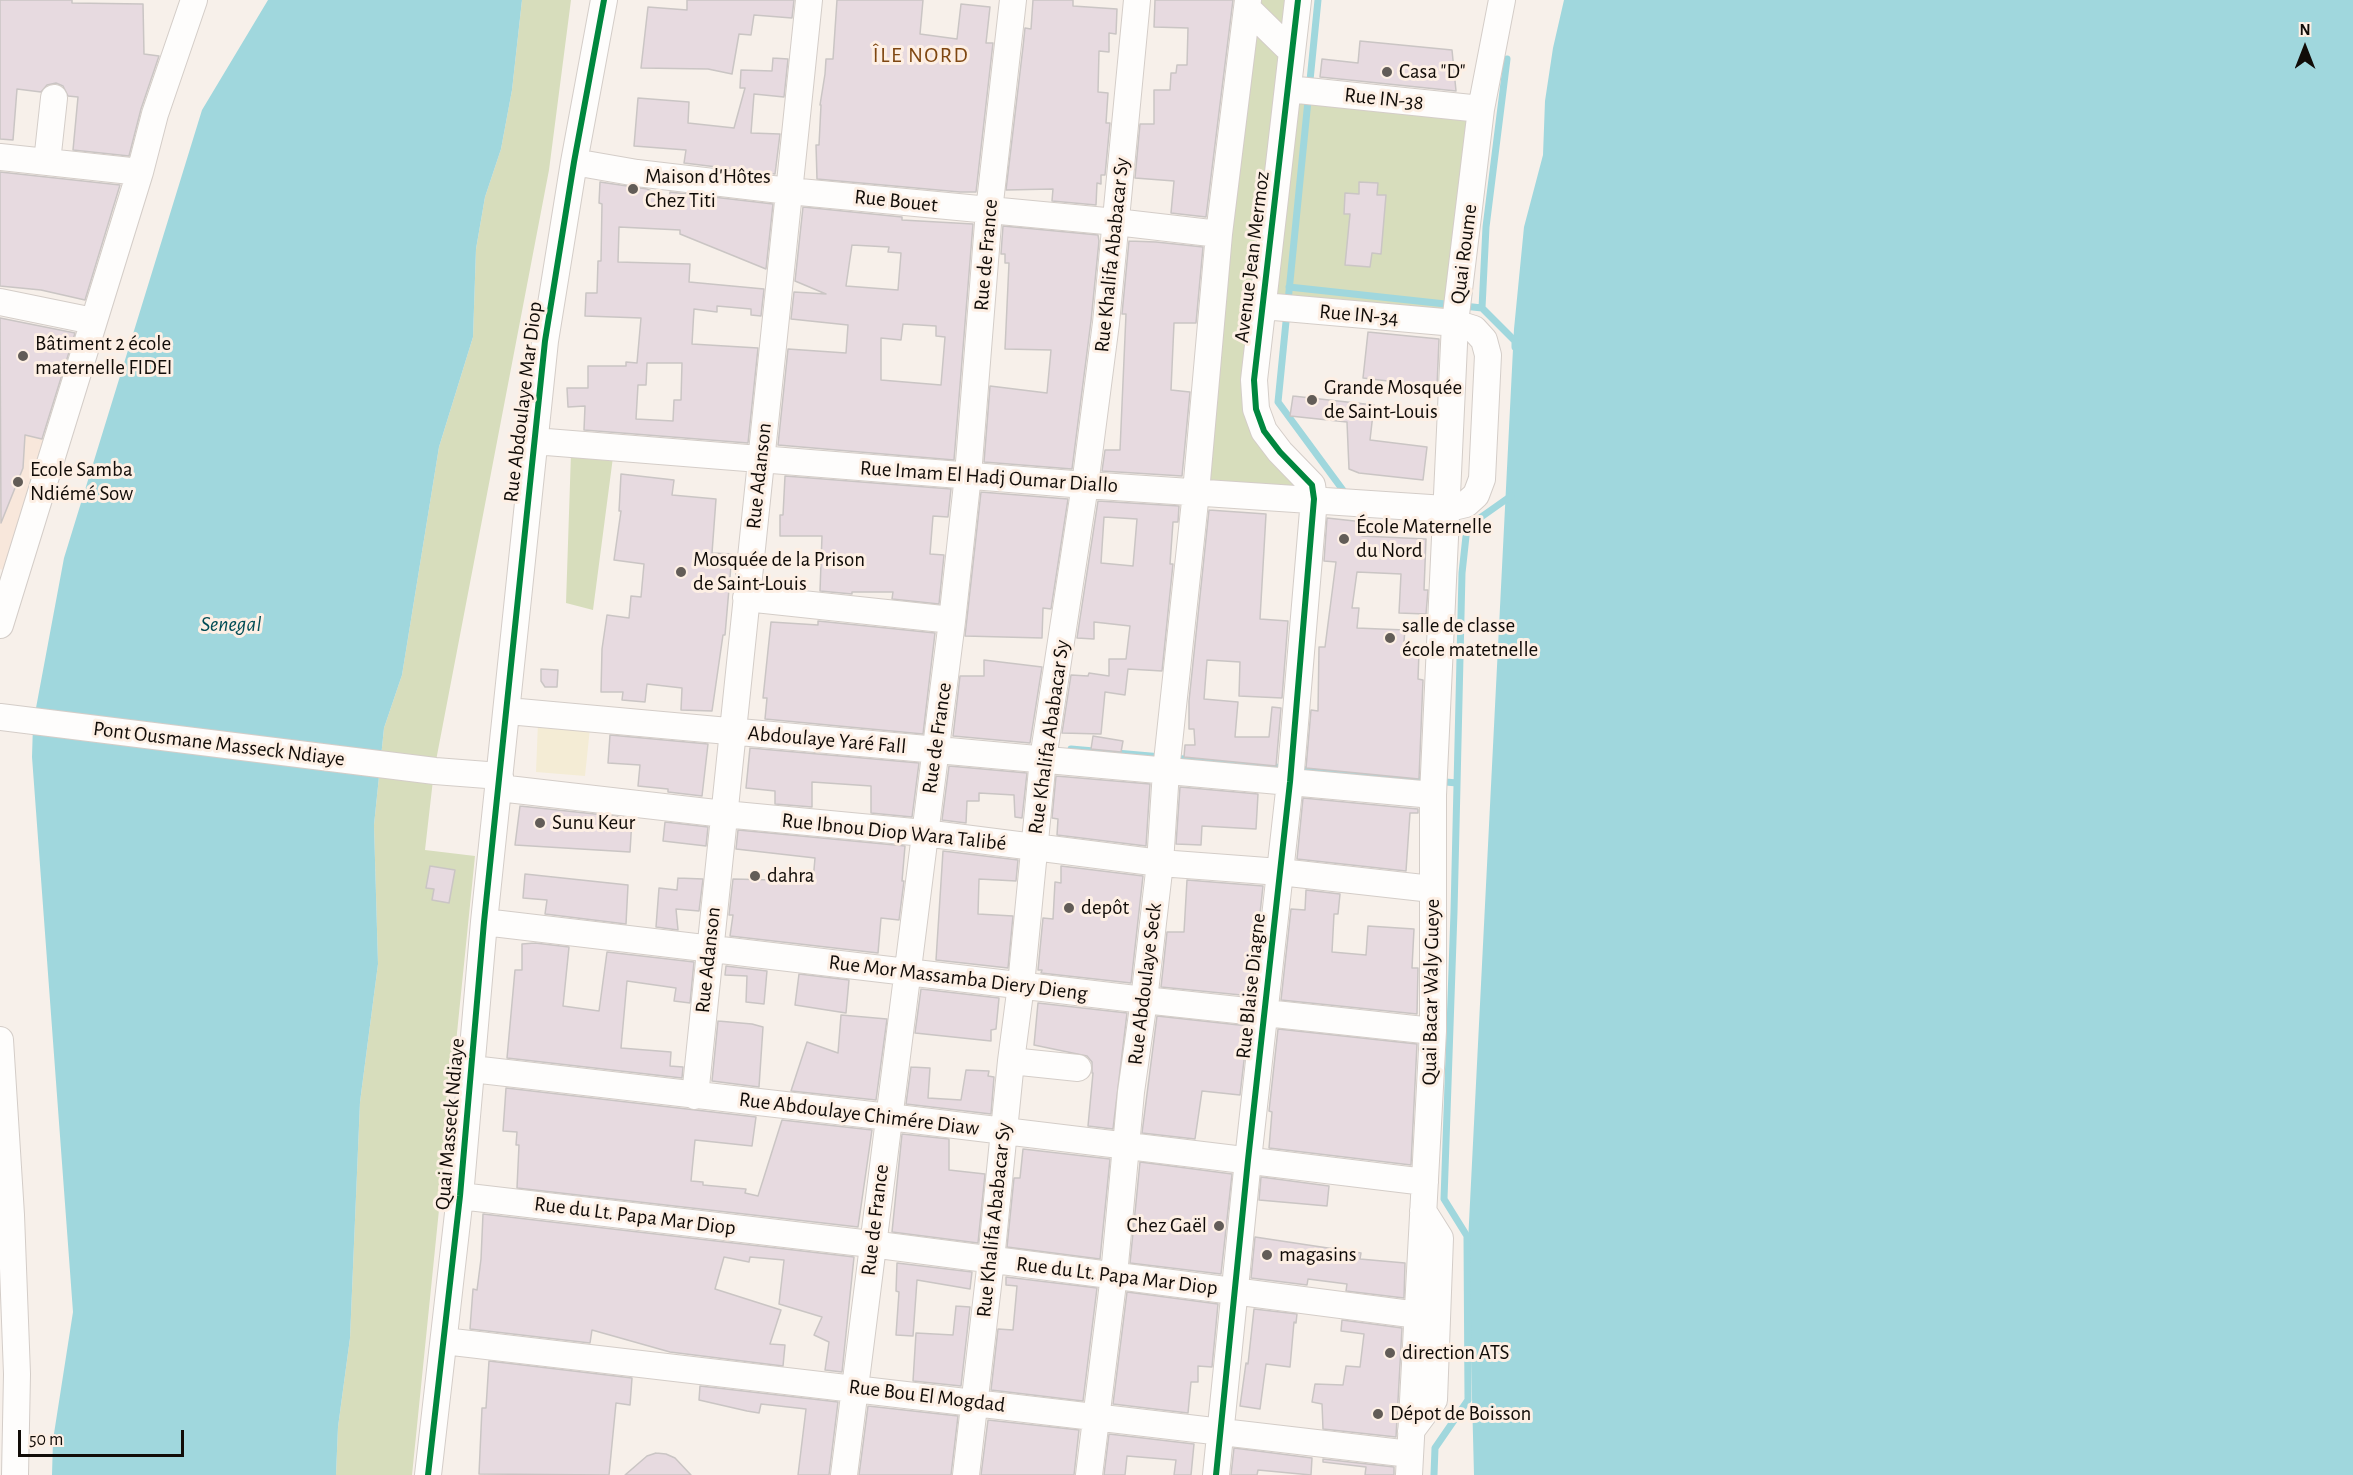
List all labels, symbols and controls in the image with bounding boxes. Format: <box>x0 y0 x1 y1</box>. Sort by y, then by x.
north arrow <box>2275 18 2335 78</box>
text: N <box>2299 22 2311 38</box>
district label: ÎLE NORD <box>873 42 969 68</box>
place label: Casa "D" <box>1399 59 1466 85</box>
marker: Casa "D" <box>1380 65 1394 79</box>
street label: Rue IN-38 <box>1343 82 1425 116</box>
street label: Rue Khalifa Ababacar Sy <box>1089 156 1135 354</box>
place label: Maison d'Hôtes Chez Titi <box>645 164 771 214</box>
street label: Avenue Jean Mermoz <box>1229 170 1275 344</box>
marker: Maison d'Hôtes Chez Titi <box>626 182 640 196</box>
street label: Rue Bouet <box>853 184 939 218</box>
street label: Rue de France <box>969 198 1003 312</box>
street label: Quai Roume <box>1445 203 1483 305</box>
street label: Rue IN-34 <box>1318 299 1400 331</box>
street label: Rue Abdoulaye Mar Diop <box>498 300 548 504</box>
place label: Bâtiment 2 école maternelle FIDEI <box>35 331 172 381</box>
marker: Bâtiment 2 école maternelle FIDEI <box>16 349 30 363</box>
place label: Grande Mosquée de Saint-Louis <box>1324 375 1462 425</box>
marker: Grande Mosquée de Saint-Louis <box>1305 393 1319 407</box>
street label: Rue Adanson <box>741 422 777 530</box>
street label: Rue Imam El Hadj Oumar Diallo <box>859 455 1119 499</box>
place label: Ecole Samba Ndiémé Sow <box>30 457 133 507</box>
marker: Ecole Samba Ndiémé Sow <box>11 475 25 489</box>
place label: École Maternelle du Nord <box>1356 514 1492 564</box>
marker: École Maternelle du Nord <box>1337 532 1351 546</box>
place label: Mosquée de la Prison de Saint-Louis <box>693 547 865 597</box>
marker: Mosquée de la Prison de Saint-Louis <box>674 565 688 579</box>
water label: Senegal <box>200 611 262 637</box>
place label: salle de classe école matetnelle <box>1402 613 1538 663</box>
marker: salle de classe école matetnelle <box>1383 631 1397 645</box>
street label: Rue Khalifa Ababacar Sy <box>1023 638 1075 836</box>
street label: Rue de France <box>917 681 957 795</box>
street label: Pont Ousmane Masseck Ndiaye <box>92 716 346 772</box>
street label: Abdoulaye Yaré Fall <box>747 721 907 759</box>
street label: Rue Ibnou Diop Wara Talibé <box>780 808 1008 856</box>
place label: Sunu Keur <box>552 810 635 836</box>
marker: Sunu Keur <box>533 816 547 830</box>
place label: dahra <box>767 863 815 889</box>
marker: dahra <box>748 869 762 883</box>
place label: depôt <box>1081 895 1129 921</box>
street label: Quai Bacar Waly Gueye <box>1417 898 1445 1086</box>
marker: depôt <box>1062 901 1076 915</box>
street label: Rue Abdoulaye Seck <box>1123 901 1167 1067</box>
street label: Rue Adanson <box>690 906 726 1014</box>
street label: Rue Blaise Diagne <box>1231 912 1271 1060</box>
street label: Rue Mor Massamba Diery Dieng <box>827 950 1089 1006</box>
street label: Quai Masseck Ndiaye <box>430 1037 470 1211</box>
street label: Rue Abdoulaye Chimére Diaw <box>737 1087 981 1141</box>
street label: Rue Khalifa Ababacar Sy <box>971 1121 1017 1319</box>
street label: Rue de France <box>856 1163 894 1277</box>
street label: Rue du Lt. Papa Mar Diop <box>533 1191 737 1241</box>
place label: Chez Gaël <box>1126 1213 1207 1239</box>
marker: Chez Gaël <box>1212 1219 1226 1233</box>
place label: magasins <box>1279 1242 1357 1268</box>
marker: magasins <box>1260 1248 1274 1262</box>
street label: Rue du Lt. Papa Mar Diop <box>1015 1251 1219 1301</box>
place label: direction ATS <box>1402 1340 1510 1366</box>
marker: direction ATS <box>1383 1346 1397 1360</box>
street label: Rue Bou El Mogdad <box>847 1374 1007 1418</box>
place label: Dépot de Boisson <box>1390 1401 1531 1427</box>
marker: Dépot de Boisson <box>1371 1407 1385 1421</box>
scale bar <box>21 1418 188 1456</box>
text: 50 m <box>29 1431 63 1449</box>

